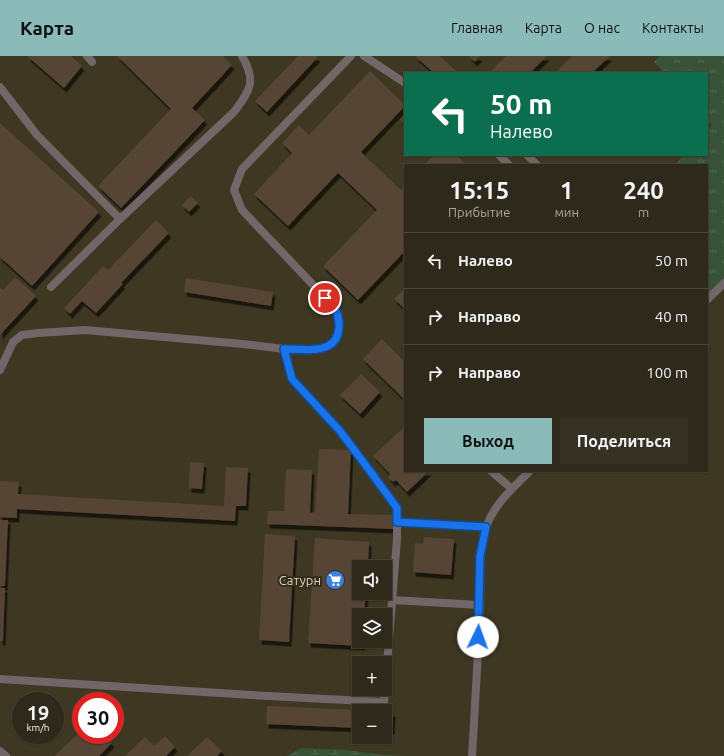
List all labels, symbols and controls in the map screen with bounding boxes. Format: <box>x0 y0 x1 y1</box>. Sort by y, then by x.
text: Карта <box>20 17 74 39</box>
text: Главная <box>451 20 503 36</box>
text: Карта <box>525 20 562 36</box>
text: О нас <box>584 20 620 36</box>
text: Контакты <box>642 20 704 36</box>
icon: left <box>424 88 476 140</box>
text: 50 m <box>490 88 552 119</box>
text: Налево <box>490 121 553 141</box>
text: 15:15 <box>449 177 509 204</box>
text: 1 <box>560 177 574 204</box>
text: 240 <box>623 177 664 204</box>
text: Прибытие <box>448 205 510 219</box>
text: мин <box>554 205 579 219</box>
text: m <box>638 205 649 219</box>
icon: left <box>424 250 446 272</box>
text: Налево <box>458 252 513 269</box>
text: 50 m <box>655 252 688 269</box>
pin <box>308 281 342 315</box>
icon: arrive <box>314 287 336 309</box>
icon: right <box>424 306 446 328</box>
text: Направо <box>458 308 521 325</box>
text: 40 m <box>655 308 688 325</box>
icon: right <box>424 362 446 384</box>
text: Направо <box>458 364 521 381</box>
text: 100 m <box>646 364 688 381</box>
button: Выход <box>424 418 552 464</box>
button: Поделиться <box>560 418 688 464</box>
map controls <box>352 560 392 744</box>
button: sound <box>352 560 392 600</box>
supermarket icon: Сатурн <box>324 569 346 591</box>
place label: Сатурн <box>279 573 321 587</box>
button: layers <box>352 608 392 648</box>
position arrow <box>457 616 499 658</box>
button: + <box>352 656 392 696</box>
speed limit sign: 30 <box>72 692 124 744</box>
text: 19 <box>27 701 49 724</box>
button: − <box>352 704 392 744</box>
text: km/h <box>26 722 50 733</box>

